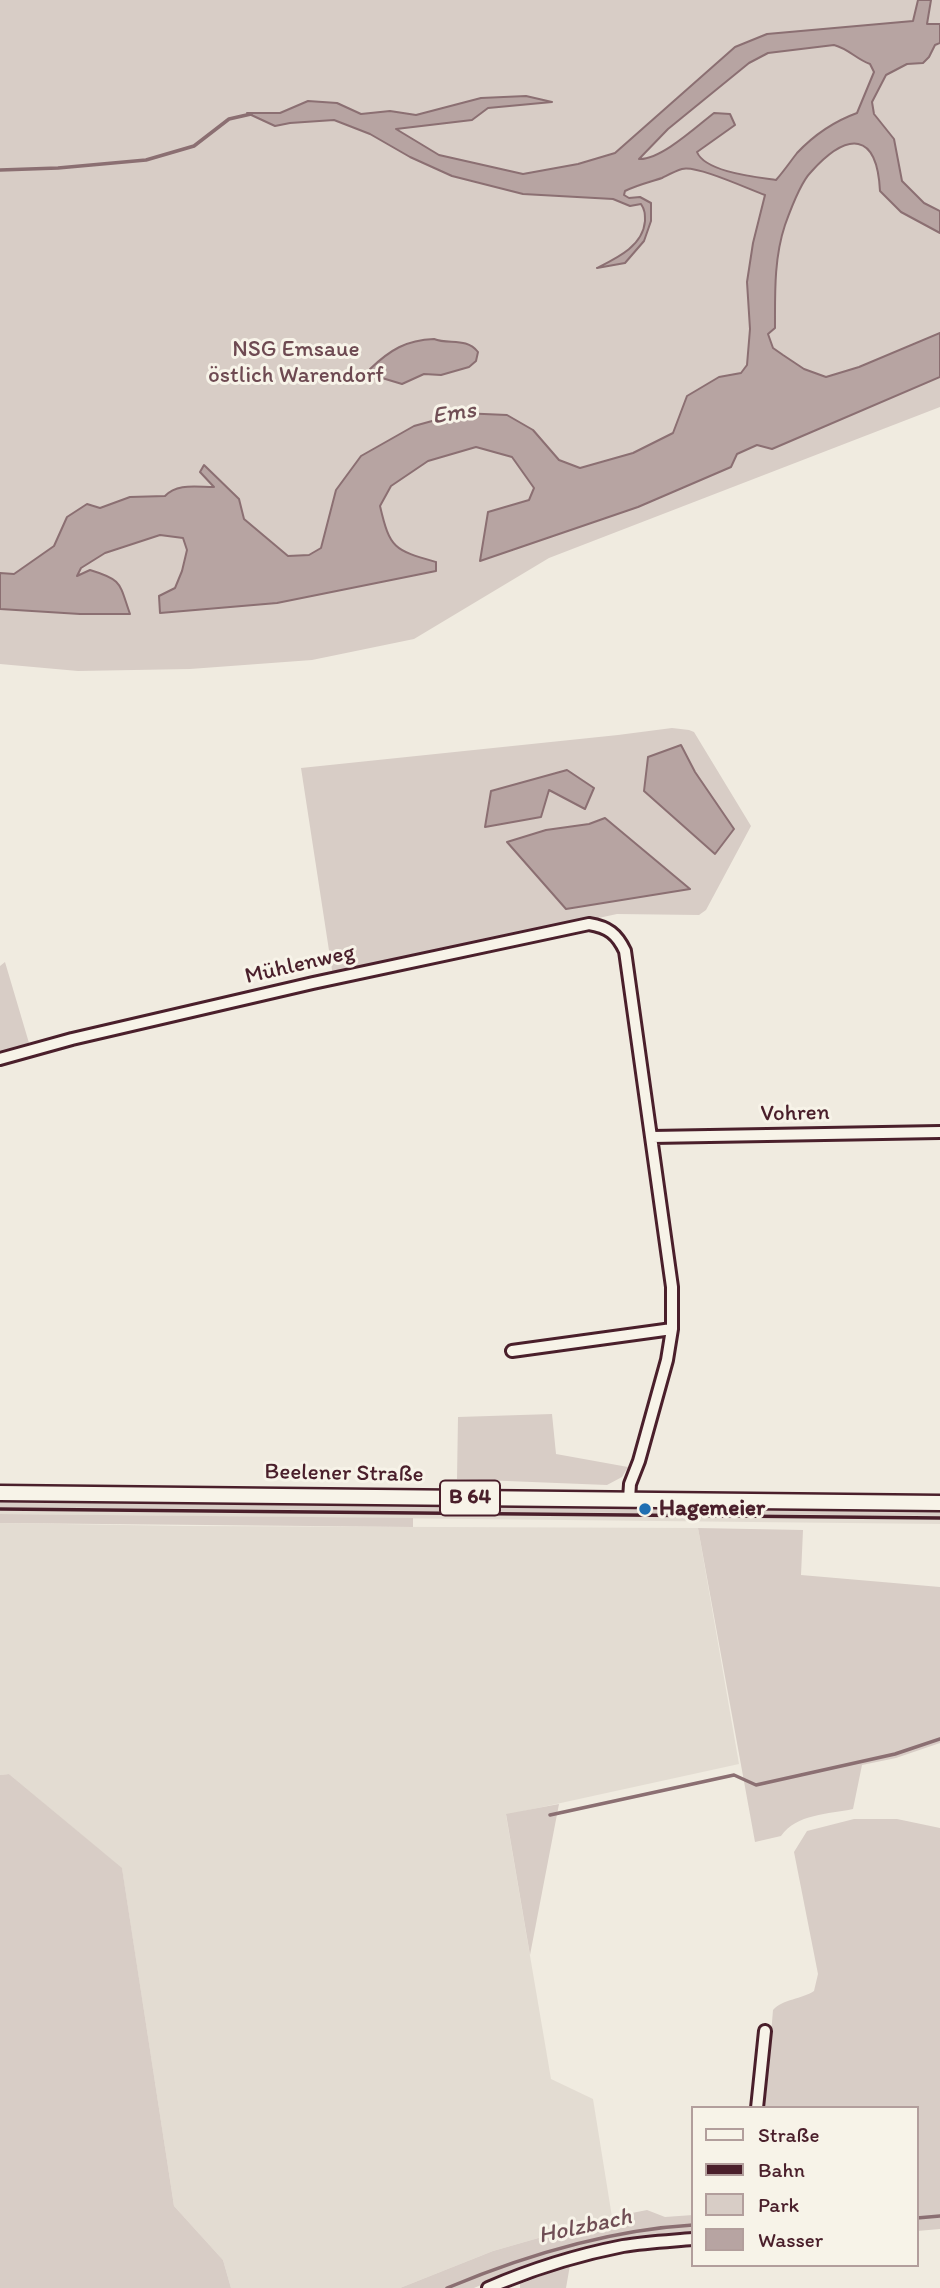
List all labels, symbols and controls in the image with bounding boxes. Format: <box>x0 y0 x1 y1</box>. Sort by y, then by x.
park label: NSG Emsaue östlich Warendorf <box>208 336 384 390</box>
water label: Ems <box>430 396 478 432</box>
street label: Mühlenweg <box>242 939 358 991</box>
street label: Vohren <box>760 1100 830 1128</box>
street label: Beelener Straße <box>264 1459 424 1489</box>
road number: B 64 <box>440 1480 500 1516</box>
place label: Hagemeier <box>659 1495 765 1523</box>
marker: Hagemeier <box>637 1501 653 1517</box>
legend <box>692 2106 919 2267</box>
text: Straße <box>758 2122 819 2147</box>
text: Bahn <box>758 2157 805 2182</box>
text: Park <box>758 2192 799 2217</box>
water label: Holzbach <box>536 2203 634 2251</box>
text: Wasser <box>758 2227 823 2252</box>

